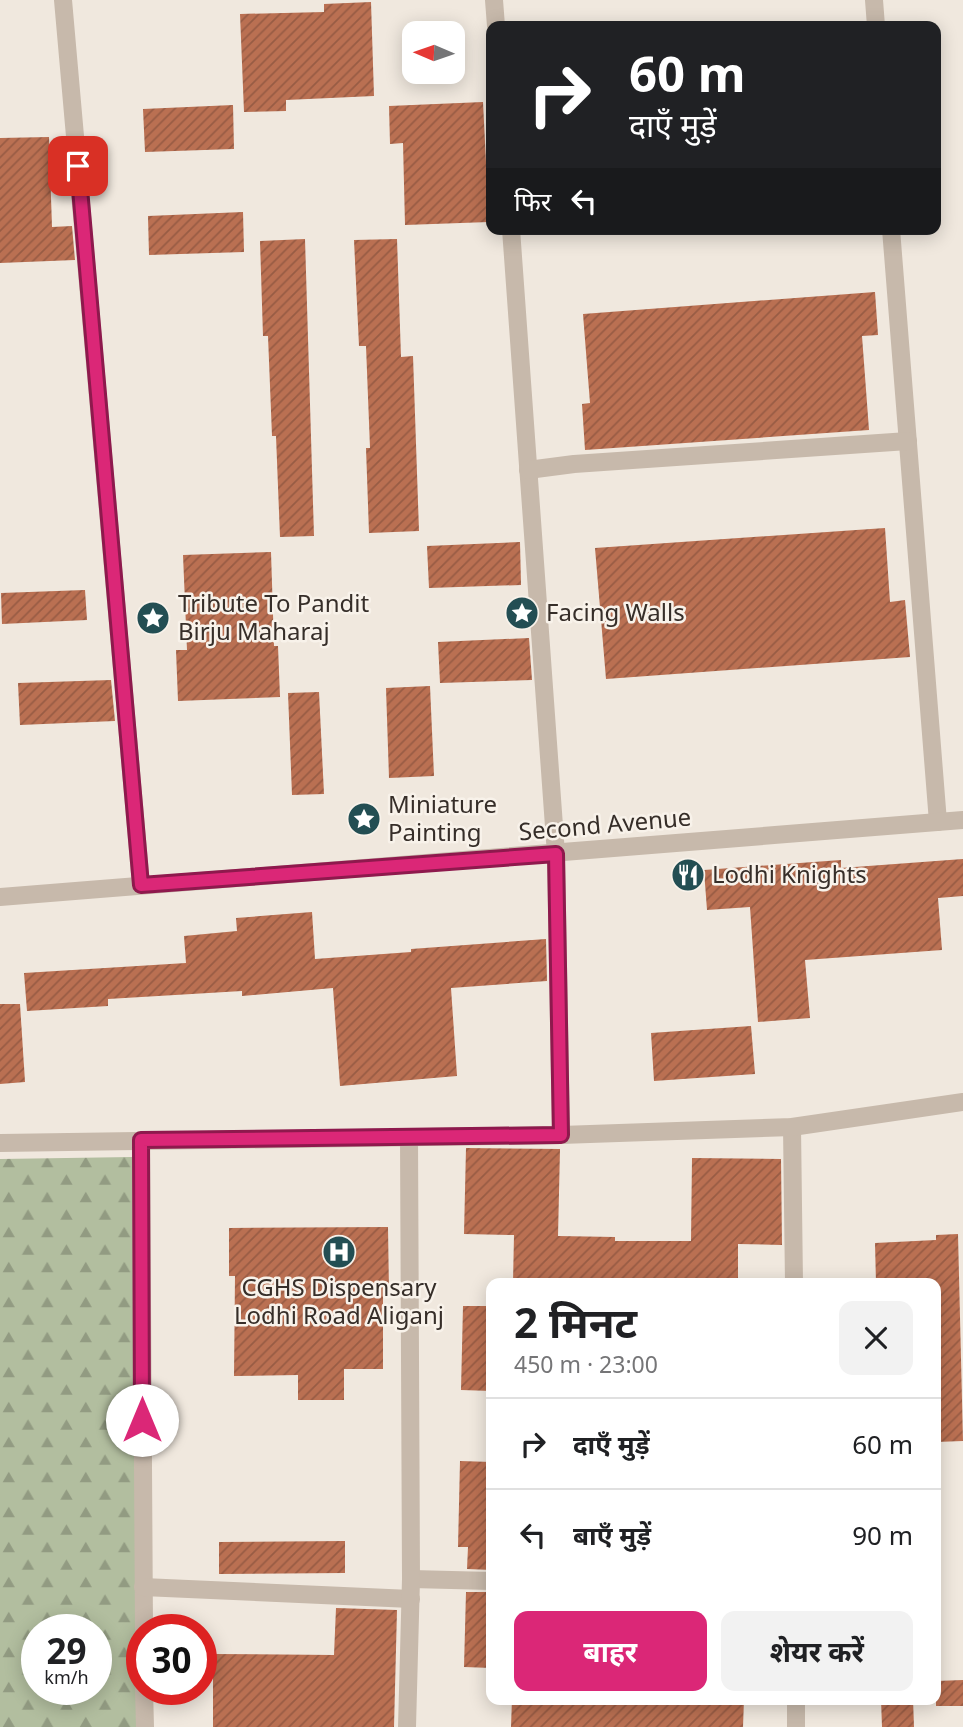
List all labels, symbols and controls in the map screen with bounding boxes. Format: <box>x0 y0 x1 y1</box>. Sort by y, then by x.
north arrow <box>402 21 466 84</box>
map controls <box>402 21 465 84</box>
text: 60 m <box>629 40 746 106</box>
icon: right <box>514 49 605 140</box>
text: दाएँ मुड़ें <box>629 103 717 146</box>
pin <box>48 136 108 196</box>
icon: arrive <box>59 147 97 185</box>
icon: left <box>565 182 603 220</box>
text: फिर <box>514 183 551 219</box>
place label: Tribute To Pandit Birju Maharaj <box>178 586 369 647</box>
place icon: Facing Walls <box>503 594 541 632</box>
place label: Facing Walls <box>546 595 685 628</box>
place icon: Tribute To Pandit Birju Maharaj <box>134 599 172 637</box>
place label: Miniature Painting <box>388 787 497 848</box>
place icon: Miniature Painting <box>345 800 383 838</box>
street label: Second Avenue <box>517 800 692 847</box>
restaurant icon: Lodhi Knights <box>669 856 707 894</box>
place label: Lodhi Knights <box>712 857 867 890</box>
hospital icon: CGHS Dispensary Lodhi Road Aliganj <box>320 1233 358 1271</box>
place label: CGHS Dispensary Lodhi Road Aliganj <box>234 1270 444 1331</box>
text: 2 मिनट <box>514 1293 637 1350</box>
button: close <box>839 1301 913 1375</box>
text: 450 m · 23:00 <box>514 1348 658 1380</box>
position arrow <box>105 1383 179 1457</box>
icon: right <box>514 1425 552 1463</box>
text: दाएँ मुड़ें <box>573 1426 650 1462</box>
text: 60 m <box>852 1426 913 1462</box>
icon: left <box>514 1516 552 1554</box>
text: बाएँ मुड़ें <box>573 1517 651 1553</box>
text: 90 m <box>852 1517 913 1553</box>
button: बाहर <box>514 1611 707 1691</box>
button: शेयर करें <box>721 1611 913 1691</box>
speed limit sign: 30 <box>126 1614 217 1705</box>
text: 29 <box>46 1627 87 1674</box>
text: km/h <box>44 1665 89 1689</box>

